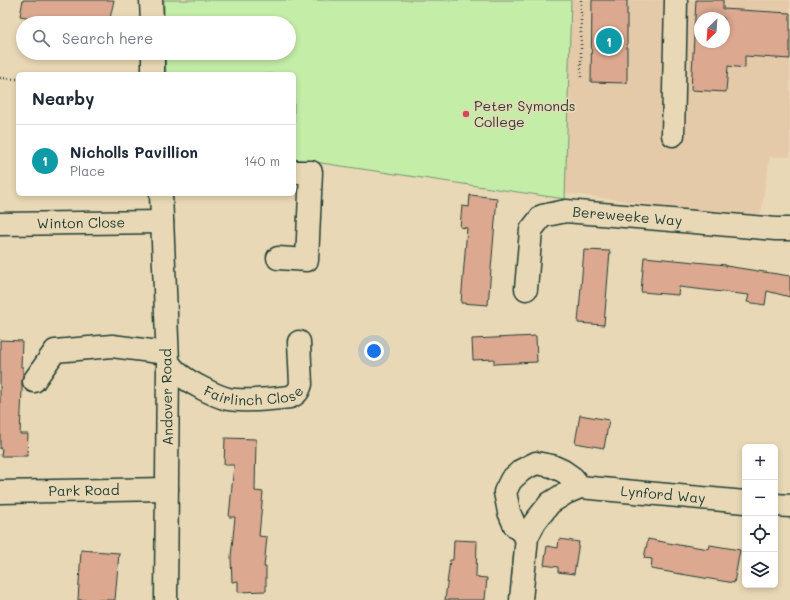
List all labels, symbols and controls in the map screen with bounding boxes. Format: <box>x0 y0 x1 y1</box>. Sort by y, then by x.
north arrow <box>694 12 730 48</box>
search box <box>16 16 296 60</box>
pin: 1 <box>596 26 622 56</box>
icon: search <box>30 27 52 49</box>
text: Search here <box>62 28 153 48</box>
text: Nearby <box>32 87 94 109</box>
place label: Peter Symonds College <box>474 96 576 131</box>
marker: Peter Symonds College <box>461 109 471 119</box>
text: Nicholls Pavillion <box>70 142 198 162</box>
text: 1 <box>42 152 48 169</box>
text: 140 m <box>244 152 280 169</box>
text: Place <box>70 162 105 179</box>
street label: Bereweeke Way <box>572 202 683 230</box>
street label: Winton Close <box>37 212 125 233</box>
your location <box>364 341 384 361</box>
street label: Andover Road <box>156 348 177 446</box>
street label: Fairlinch Close <box>201 381 308 409</box>
map controls <box>742 444 778 588</box>
button: + <box>742 444 778 480</box>
street label: Park Road <box>48 480 120 500</box>
button: − <box>742 480 778 516</box>
street label: Lynford Way <box>620 481 706 507</box>
button: locate <box>742 516 778 552</box>
button: layers <box>742 552 778 588</box>

